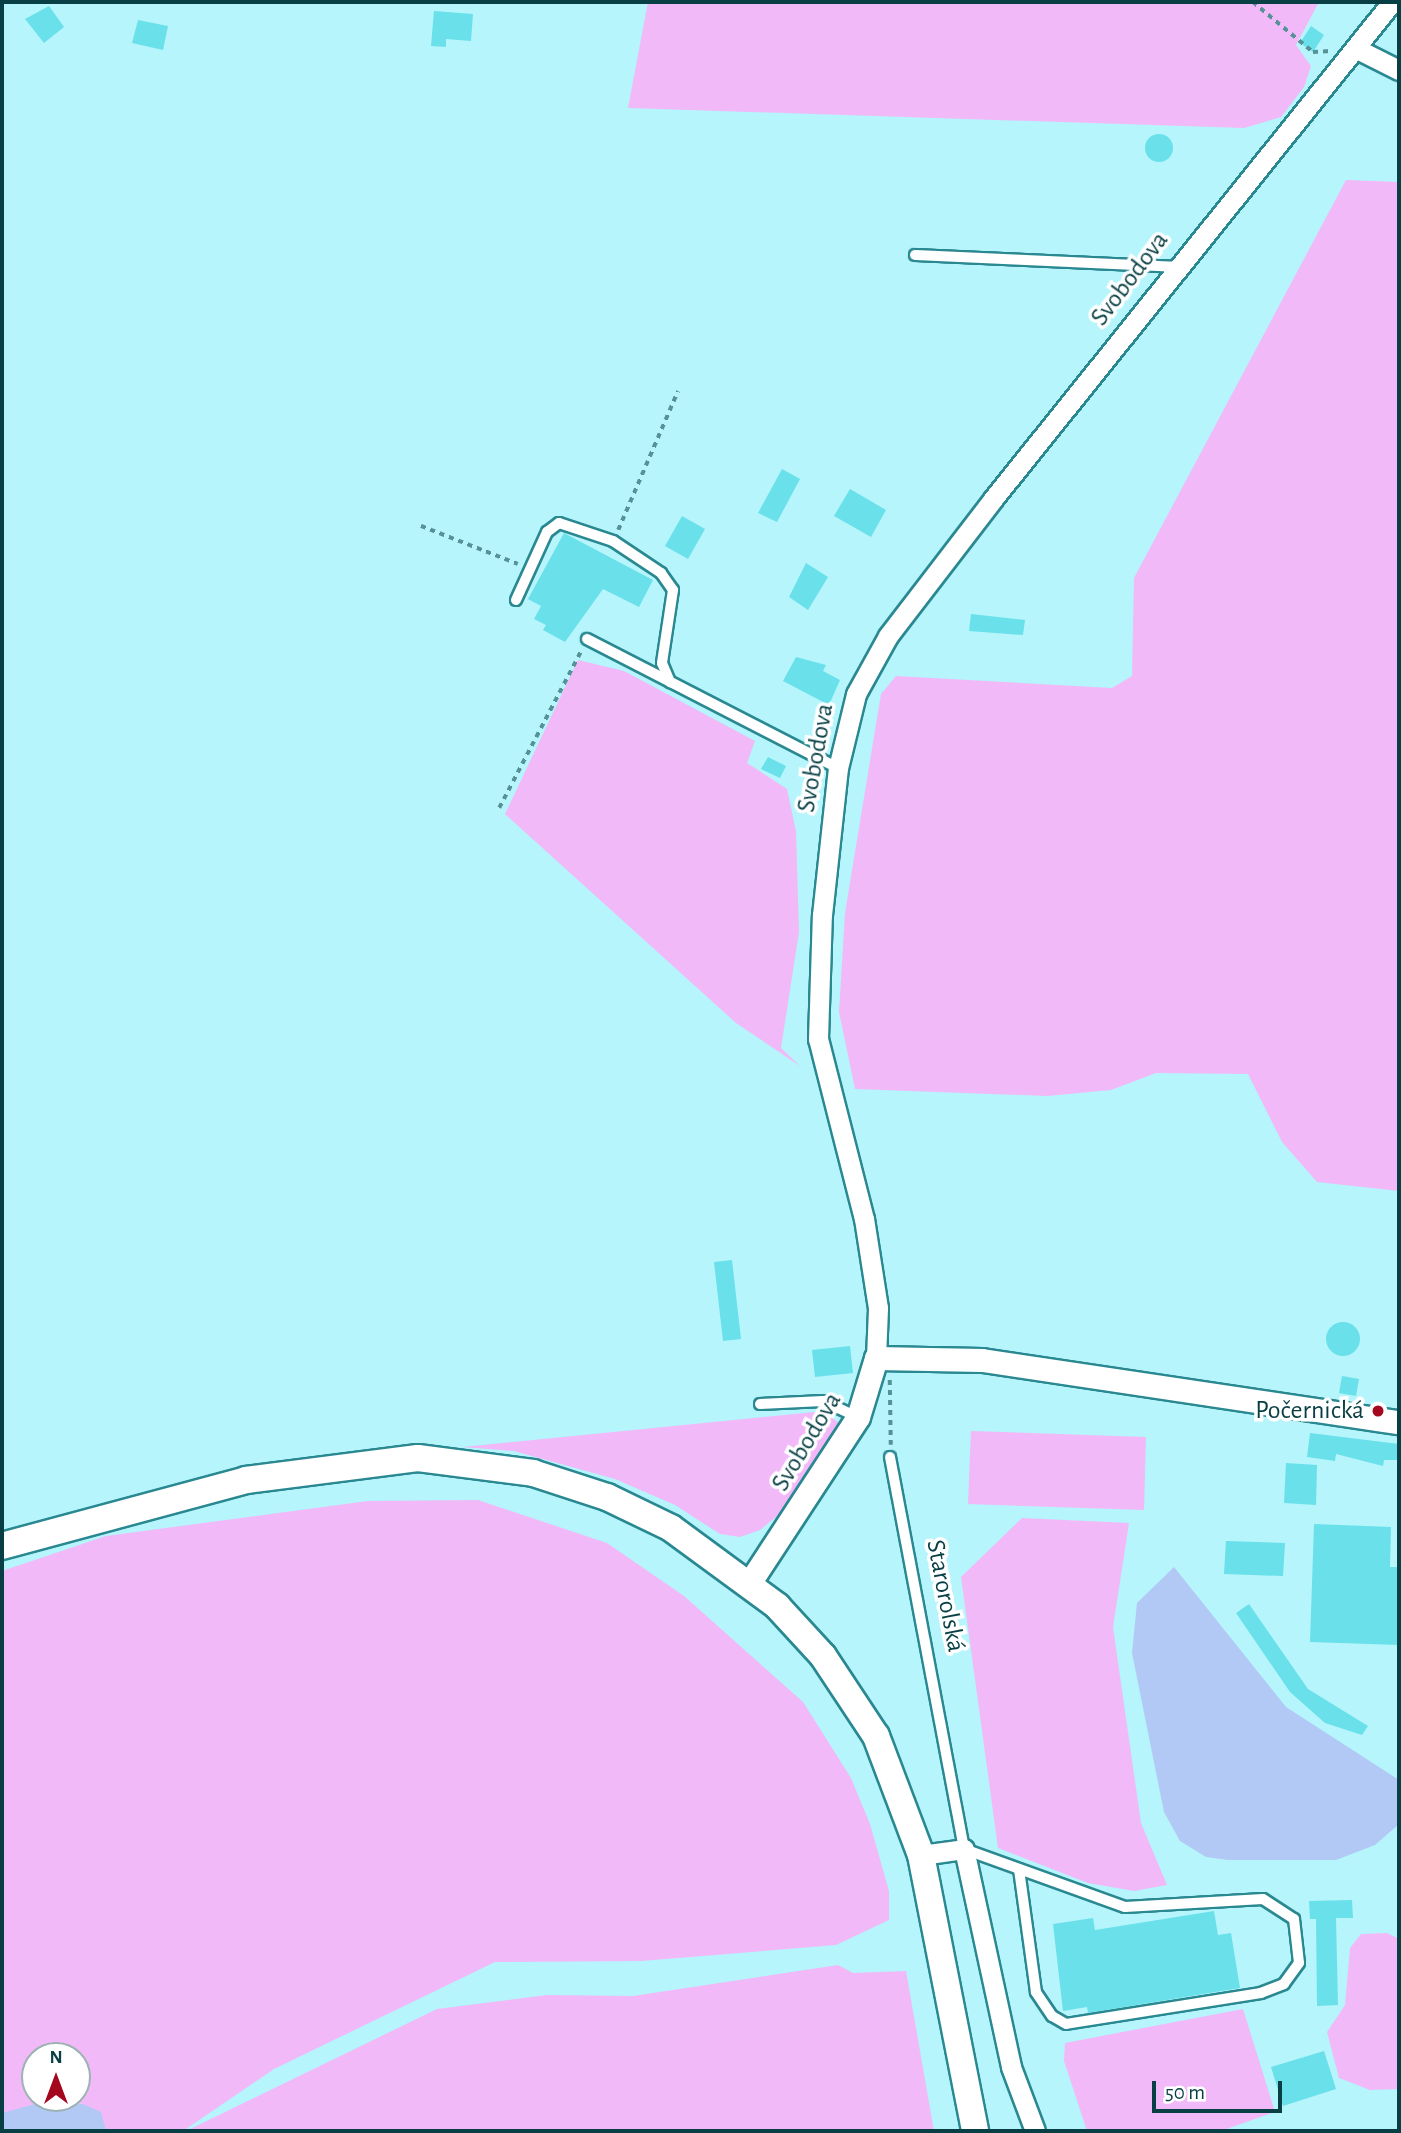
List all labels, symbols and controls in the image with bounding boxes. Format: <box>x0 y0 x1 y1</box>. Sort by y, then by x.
street label: Svobodova <box>1085 226 1175 332</box>
street label: Svobodova <box>791 701 841 815</box>
street label: Svobodova <box>765 1387 849 1497</box>
place label: Počernická <box>1255 1395 1364 1427</box>
marker: Počernická <box>1370 1403 1386 1419</box>
street label: Starorolská <box>919 1537 971 1655</box>
north arrow <box>21 2042 91 2112</box>
text: N <box>49 2048 63 2067</box>
scale bar <box>1156 2066 1286 2110</box>
text: 50 m <box>1165 2082 1205 2103</box>

